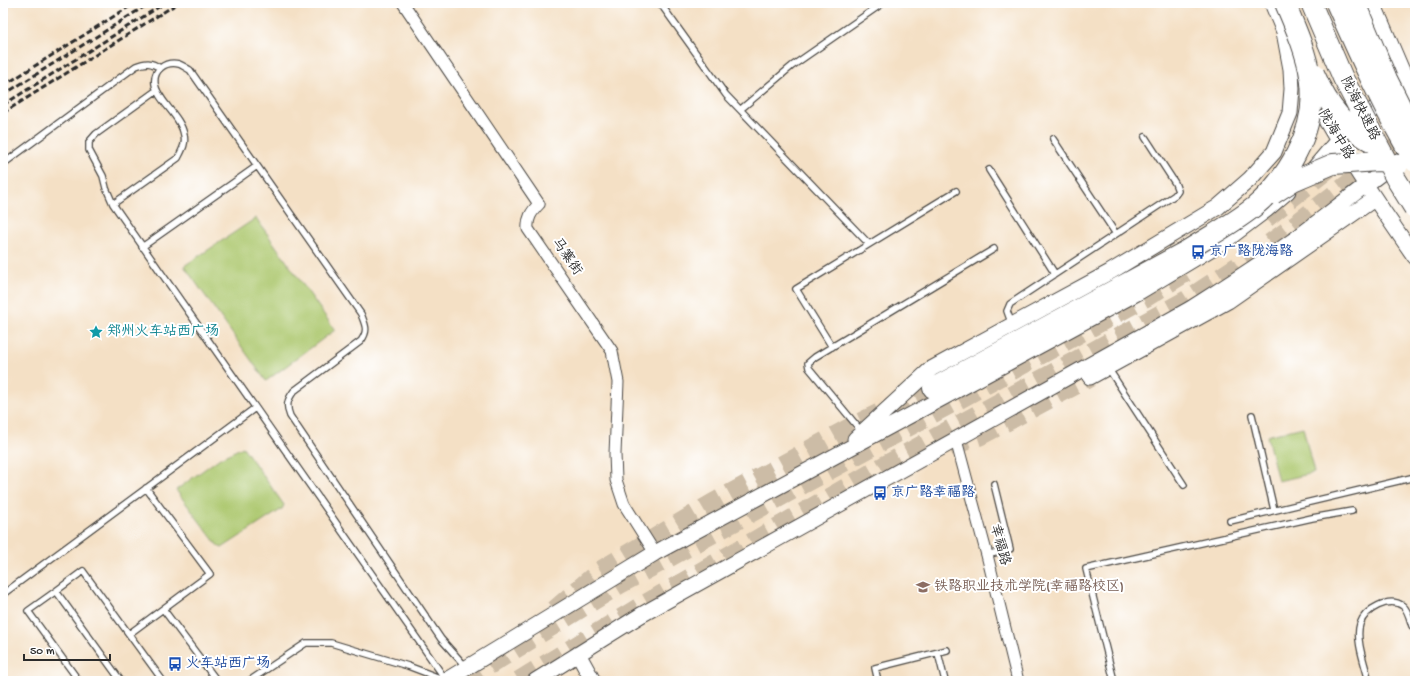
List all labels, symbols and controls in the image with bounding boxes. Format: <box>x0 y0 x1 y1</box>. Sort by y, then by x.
street label: 陇海快速路 <box>1336 74 1383 144</box>
street label: 陇海中路 <box>1313 106 1358 163</box>
street label: 马寨街 <box>547 234 586 279</box>
place label: 京广路陇海路 <box>1209 243 1293 261</box>
bus stop icon: 京广路陇海路 <box>1190 244 1206 260</box>
place label: 郑州火车站西广场 <box>107 323 219 341</box>
place icon: 郑州火车站西广场 <box>88 324 104 340</box>
place label: 京广路幸福路 <box>891 484 975 502</box>
bus stop icon: 京广路幸福路 <box>872 485 888 501</box>
street label: 幸福路 <box>985 522 1014 567</box>
place label: 铁路职业技术学院(幸福路校区) <box>934 578 1124 596</box>
school or university icon: 铁路职业技术学院(幸福路校区) <box>915 579 931 595</box>
scale bar <box>24 636 110 662</box>
text: 50 m <box>30 645 55 659</box>
place label: 火车站西广场 <box>186 655 270 673</box>
bus stop icon: 火车站西广场 <box>167 656 183 672</box>

